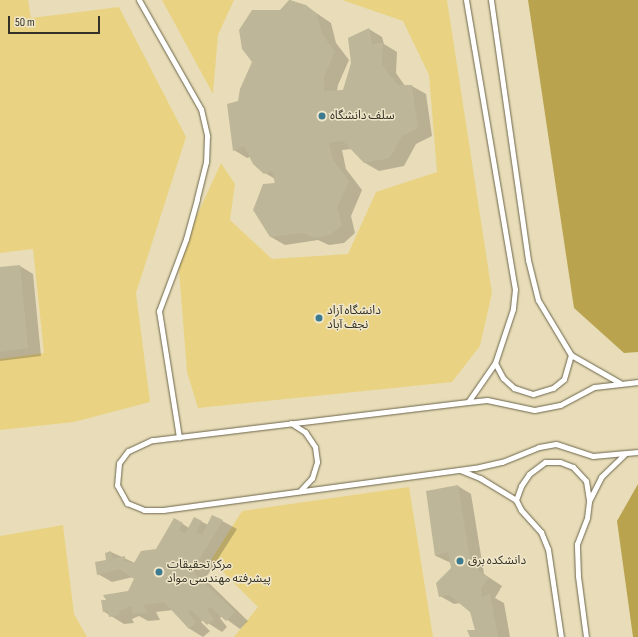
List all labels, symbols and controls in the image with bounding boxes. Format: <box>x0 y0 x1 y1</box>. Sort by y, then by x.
scale bar <box>10 8 102 34</box>
text: 50 m <box>15 15 35 30</box>
place label: سلف دانشگاه <box>330 109 395 123</box>
marker: سلف دانشگاه <box>317 111 327 121</box>
place label: دانشگاه آزاد نجف آباد <box>327 304 381 332</box>
marker: دانشگاه آزاد نجف آباد <box>314 313 324 323</box>
place label: دانشکده برق <box>468 554 526 568</box>
marker: دانشکده برق <box>455 556 465 566</box>
place label: مرکز تحقیقات پیشرفته مهندسی مواد <box>167 558 271 586</box>
marker: مرکز تحقیقات پیشرفته مهندسی مواد <box>154 567 164 577</box>

